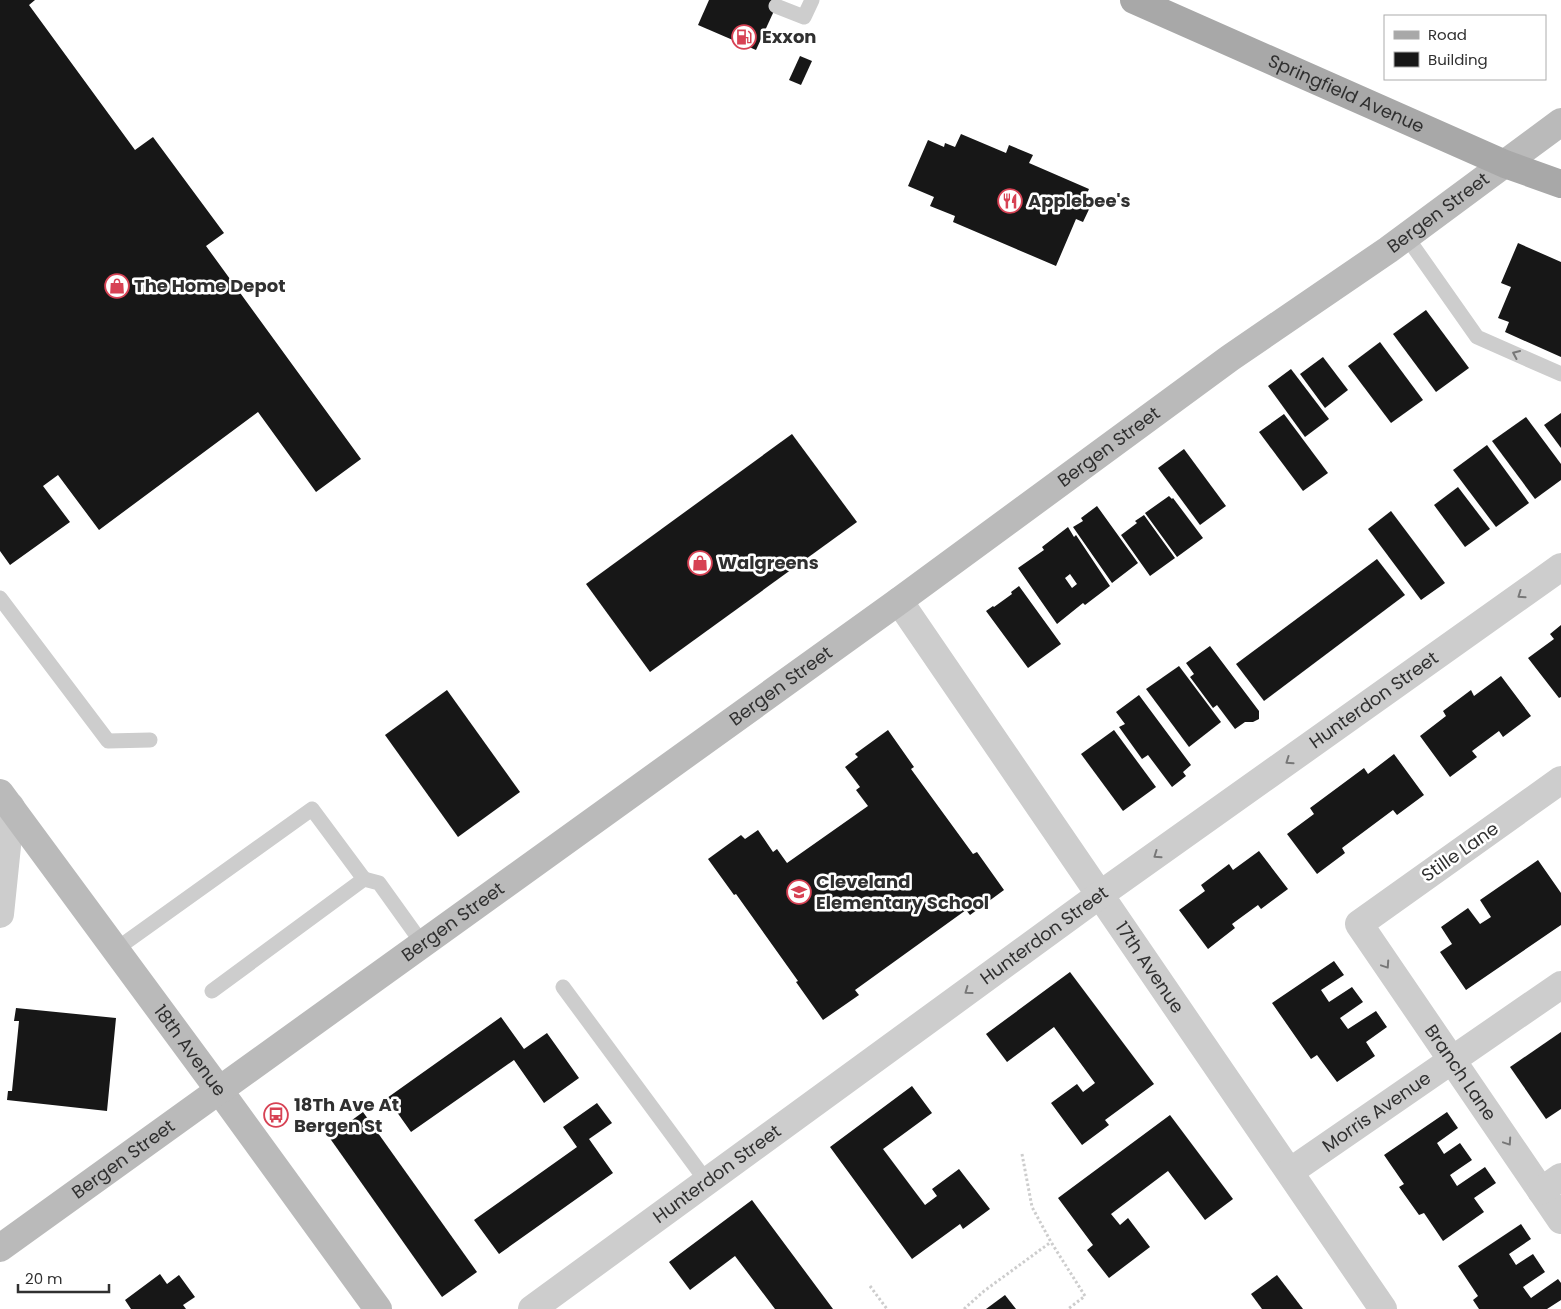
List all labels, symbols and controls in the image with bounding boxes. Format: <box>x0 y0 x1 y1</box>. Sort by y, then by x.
legend <box>1384 15 1546 80</box>
fuel station icon: Exxon <box>731 24 757 50</box>
place label: Exxon <box>762 24 817 49</box>
text: Road <box>1428 24 1467 45</box>
street label: Springfield Avenue <box>1264 48 1428 139</box>
text: Building <box>1428 49 1488 70</box>
street label: Bergen Street <box>1382 166 1494 259</box>
restaurant icon: Applebee's <box>997 188 1023 214</box>
place label: Applebee's <box>1028 188 1131 213</box>
shop icon: The Home Depot <box>104 273 130 299</box>
place label: The Home Depot <box>134 273 285 298</box>
one-way arrow <box>1512 350 1521 361</box>
street label: Bergen Street <box>1052 401 1165 492</box>
shop icon: Walgreens <box>687 550 713 576</box>
place label: Walgreens <box>718 550 819 575</box>
one-way arrow <box>1517 589 1527 598</box>
street label: Bergen Street <box>724 640 837 731</box>
street label: Hunterdon Street <box>1304 645 1443 754</box>
one-way arrow <box>1286 755 1295 763</box>
street label: Stille Lane <box>1416 816 1503 887</box>
one-way arrow <box>1153 849 1163 858</box>
place label: Cleveland Elementary School <box>816 869 989 915</box>
street label: Bergen Street <box>396 876 509 967</box>
school or university icon: Cleveland Elementary School <box>786 879 812 905</box>
street label: Hunterdon Street <box>975 880 1113 990</box>
street label: 17th Avenue <box>1110 916 1190 1018</box>
one-way arrow <box>1380 959 1389 968</box>
one-way arrow <box>964 985 974 994</box>
street label: 18th Avenue <box>148 1000 232 1101</box>
street label: Branch Lane <box>1419 1019 1503 1125</box>
street label: Morris Avenue <box>1317 1065 1436 1158</box>
place label: 18Th Ave At Bergen St <box>294 1092 399 1138</box>
bus stop icon: 18Th Ave At Bergen St <box>263 1102 289 1128</box>
street label: Bergen Street <box>67 1113 180 1204</box>
street label: Hunterdon Street <box>648 1119 786 1229</box>
one-way arrow <box>1502 1136 1511 1146</box>
scale bar <box>18 1262 109 1294</box>
text: 20 m <box>25 1268 63 1289</box>

